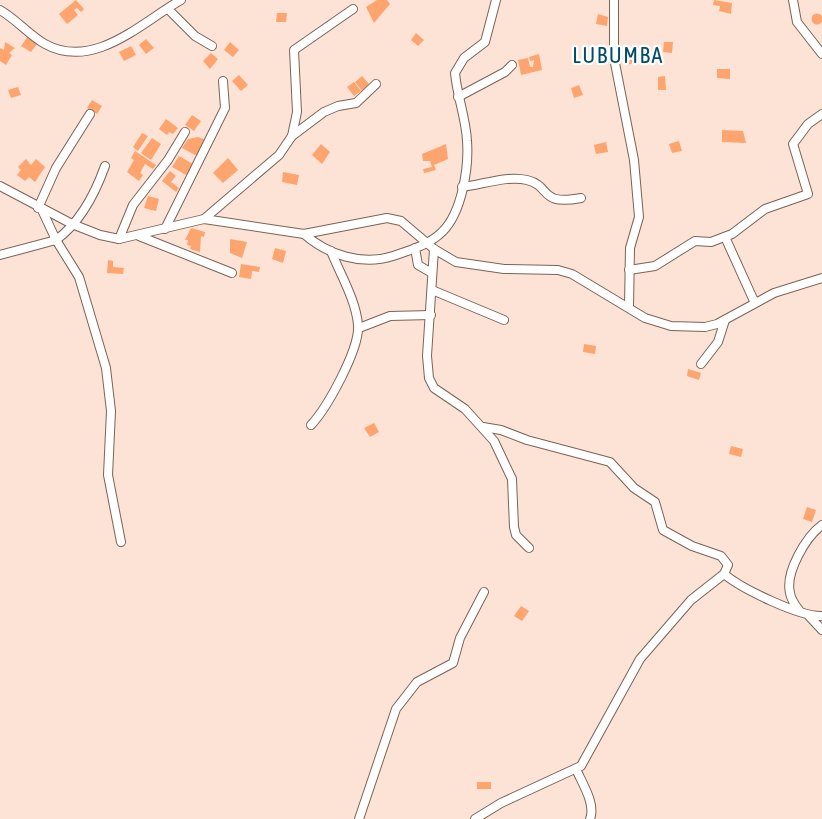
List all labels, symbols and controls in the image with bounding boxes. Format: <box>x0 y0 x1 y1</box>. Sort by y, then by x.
district label: LUBUMBA <box>572 42 664 68</box>

